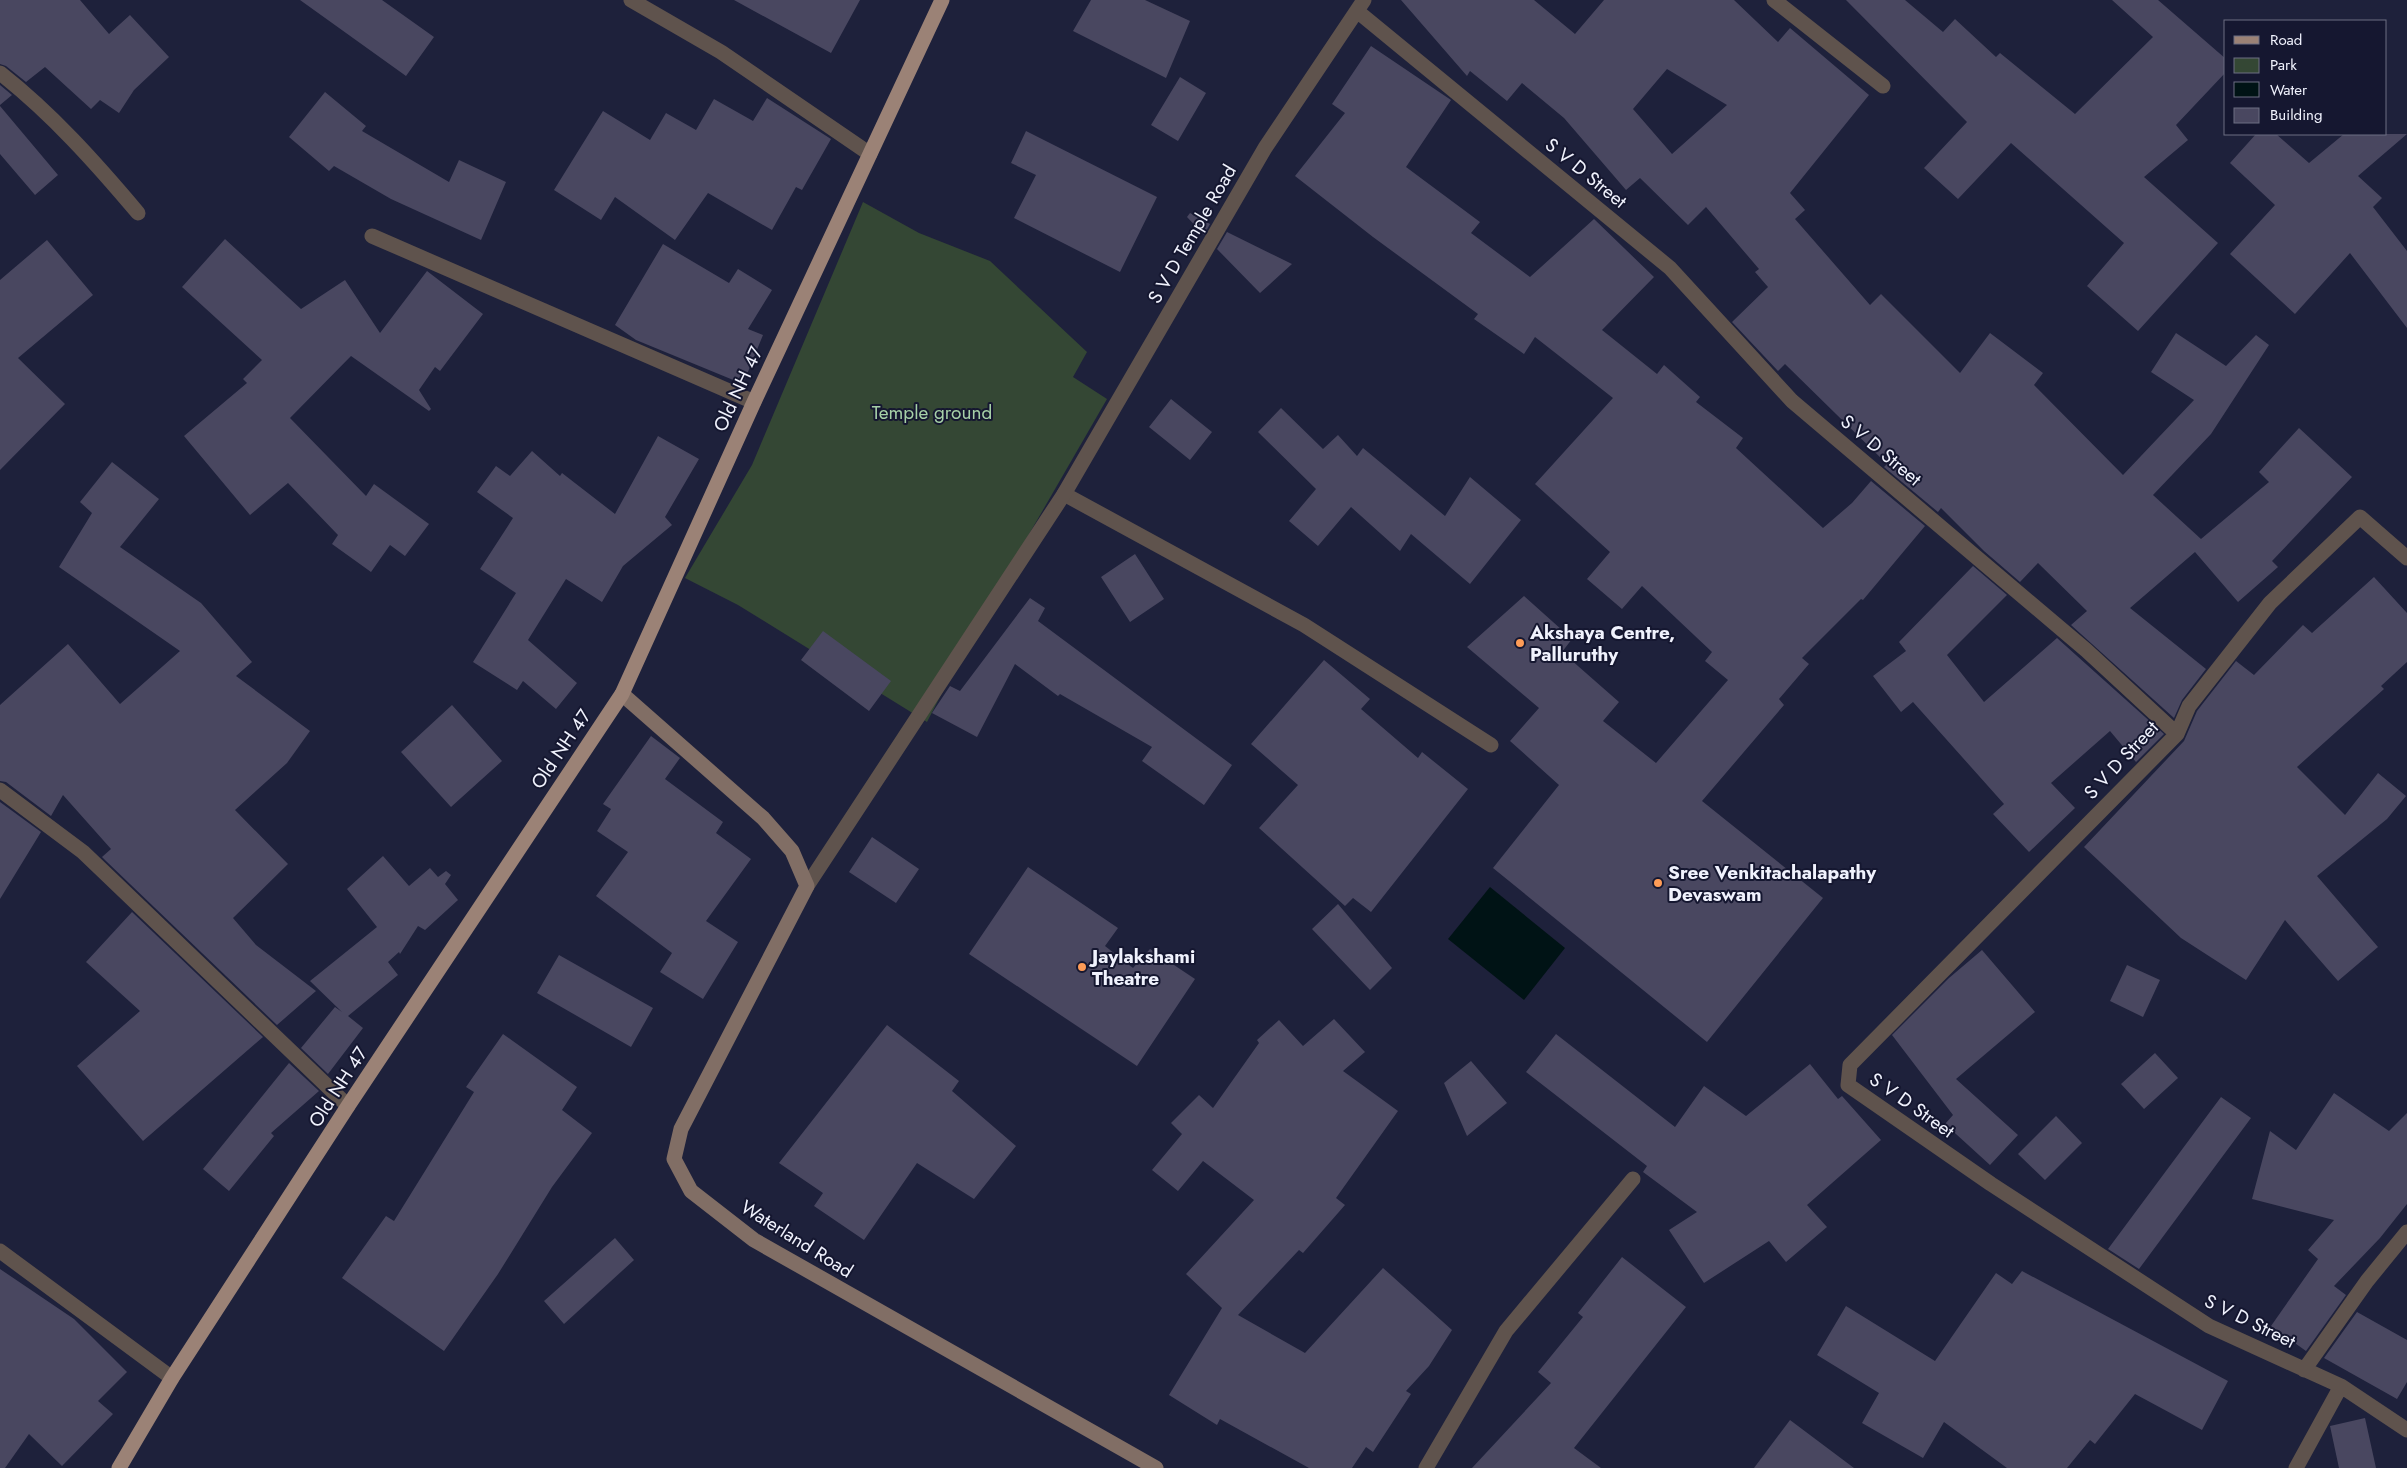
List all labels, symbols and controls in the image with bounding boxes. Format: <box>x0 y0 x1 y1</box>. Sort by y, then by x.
legend <box>2224 20 2387 135</box>
text: Road <box>2270 29 2302 51</box>
text: Park <box>2270 54 2297 76</box>
text: Water <box>2270 79 2308 101</box>
text: Building <box>2270 104 2322 126</box>
street label: S V D Street <box>1539 132 1633 215</box>
street label: S V D Temple Road <box>1141 160 1243 308</box>
street label: Old NH 47 <box>707 342 769 436</box>
park label: Temple ground <box>872 399 992 426</box>
street label: S V D Street <box>1835 408 1928 492</box>
place label: Akshaya Centre, Palluruthy <box>1529 619 1675 668</box>
marker: Akshaya Centre, Palluruthy <box>1514 637 1526 649</box>
street label: Old NH 47 <box>524 704 598 794</box>
street label: S V D Street <box>2078 715 2165 805</box>
place label: Sree Venkitachalapathy Devaswam <box>1668 859 1877 908</box>
marker: Sree Venkitachalapathy Devaswam <box>1652 877 1664 889</box>
place label: Jaylakshami Theatre <box>1088 943 1195 992</box>
marker: Jaylakshami Theatre <box>1076 961 1088 973</box>
street label: Old NH 47 <box>302 1041 374 1133</box>
street label: S V D Street <box>1864 1066 1960 1145</box>
street label: Waterland Road <box>736 1194 858 1284</box>
street label: S V D Street <box>2200 1287 2300 1355</box>

